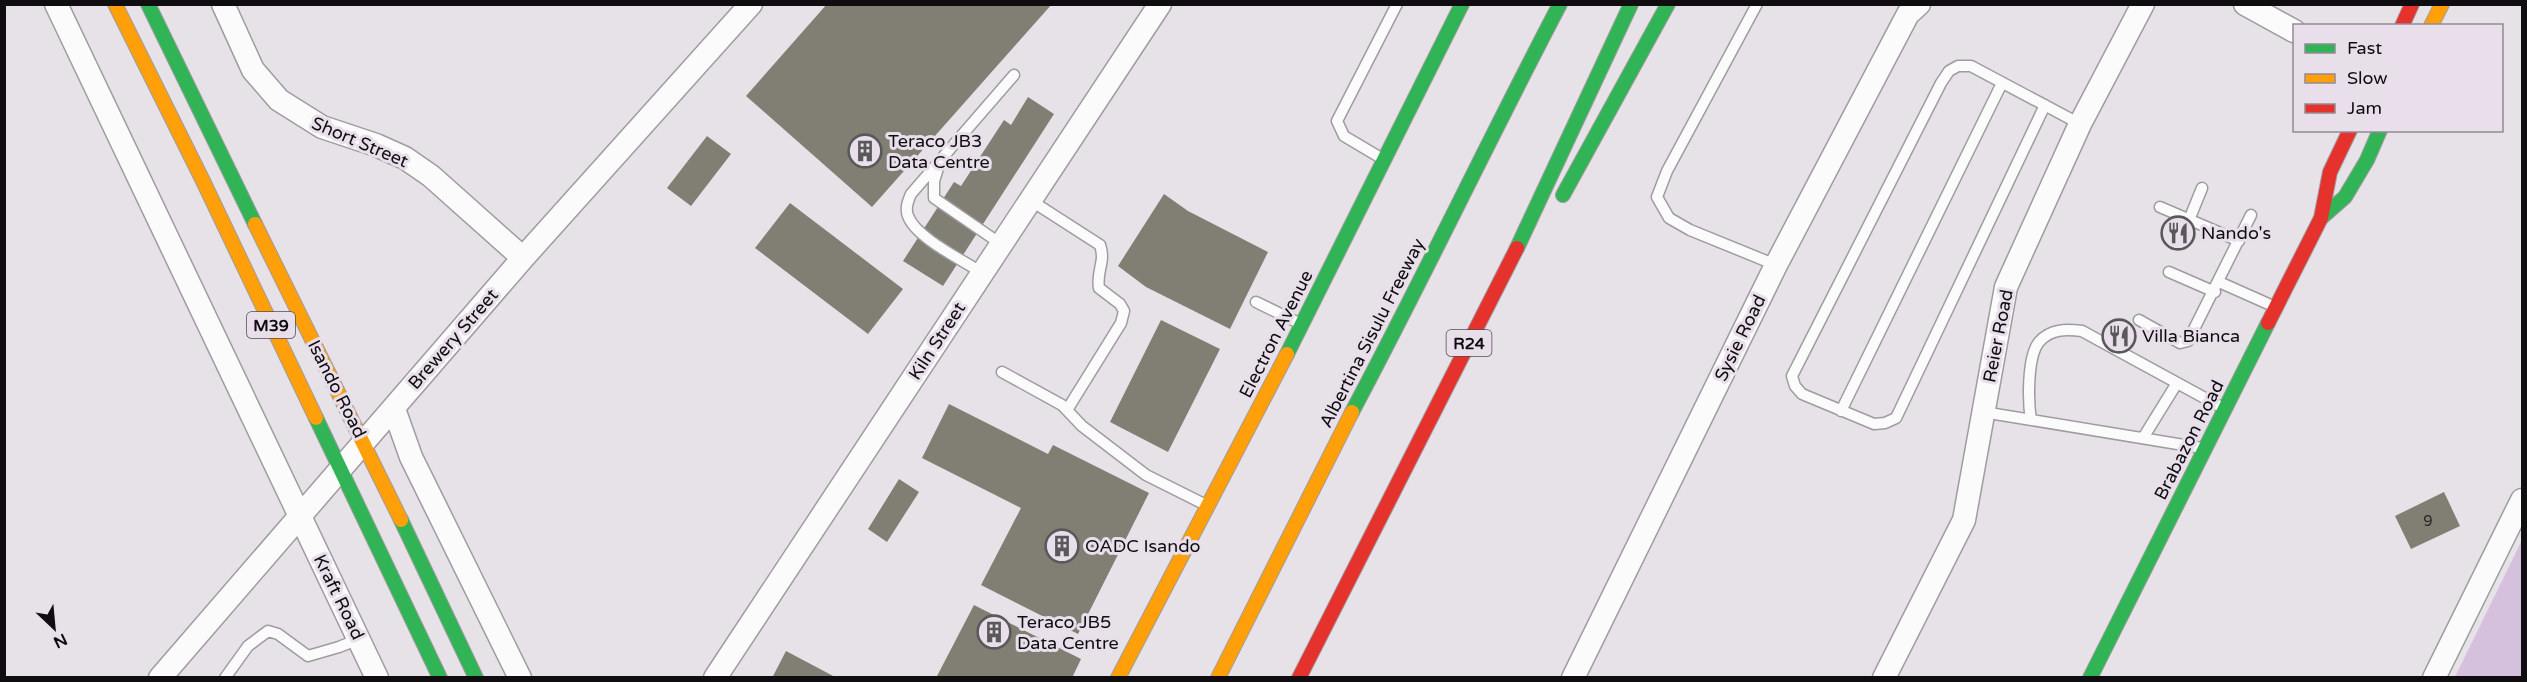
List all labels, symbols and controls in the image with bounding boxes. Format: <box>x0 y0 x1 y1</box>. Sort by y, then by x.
legend <box>2293 24 2503 132</box>
text: Fast <box>2347 37 2382 59</box>
text: Slow <box>2347 67 2388 89</box>
text: Jam <box>2347 97 2382 119</box>
street label: Short Street <box>308 112 412 172</box>
place label: Teraco JB3 Data Centre <box>888 130 990 173</box>
building icon: Teraco JB3 Data Centre <box>847 133 883 169</box>
restaurant icon: Nando's <box>2160 215 2196 251</box>
place label: Nando's <box>2201 222 2271 244</box>
street label: Albertina Sisulu Freeway <box>1315 234 1430 431</box>
street label: Electron Avenue <box>1234 267 1318 401</box>
street label: Brewery Street <box>403 284 503 394</box>
street label: Reier Road <box>1978 288 2018 384</box>
street label: Sysie Road <box>1710 291 1770 385</box>
street label: Kiln Street <box>904 298 970 384</box>
road number: M39 <box>247 312 295 338</box>
restaurant icon: Villa Bianca <box>2101 318 2137 354</box>
place label: Villa Bianca <box>2142 325 2240 347</box>
road number: R24 <box>1446 330 1492 356</box>
street label: Isando Road <box>303 336 371 442</box>
street label: Brabazon Road <box>2149 376 2229 504</box>
house number: 9 <box>2423 512 2433 530</box>
building icon: OADC Isando <box>1044 528 1080 564</box>
place label: OADC Isando <box>1085 535 1200 557</box>
street label: Kraft Road <box>309 551 369 643</box>
north arrow <box>24 598 84 658</box>
place label: Teraco JB5 Data Centre <box>1017 611 1119 654</box>
building icon: Teraco JB5 Data Centre <box>976 614 1012 650</box>
text: N <box>50 629 70 652</box>

